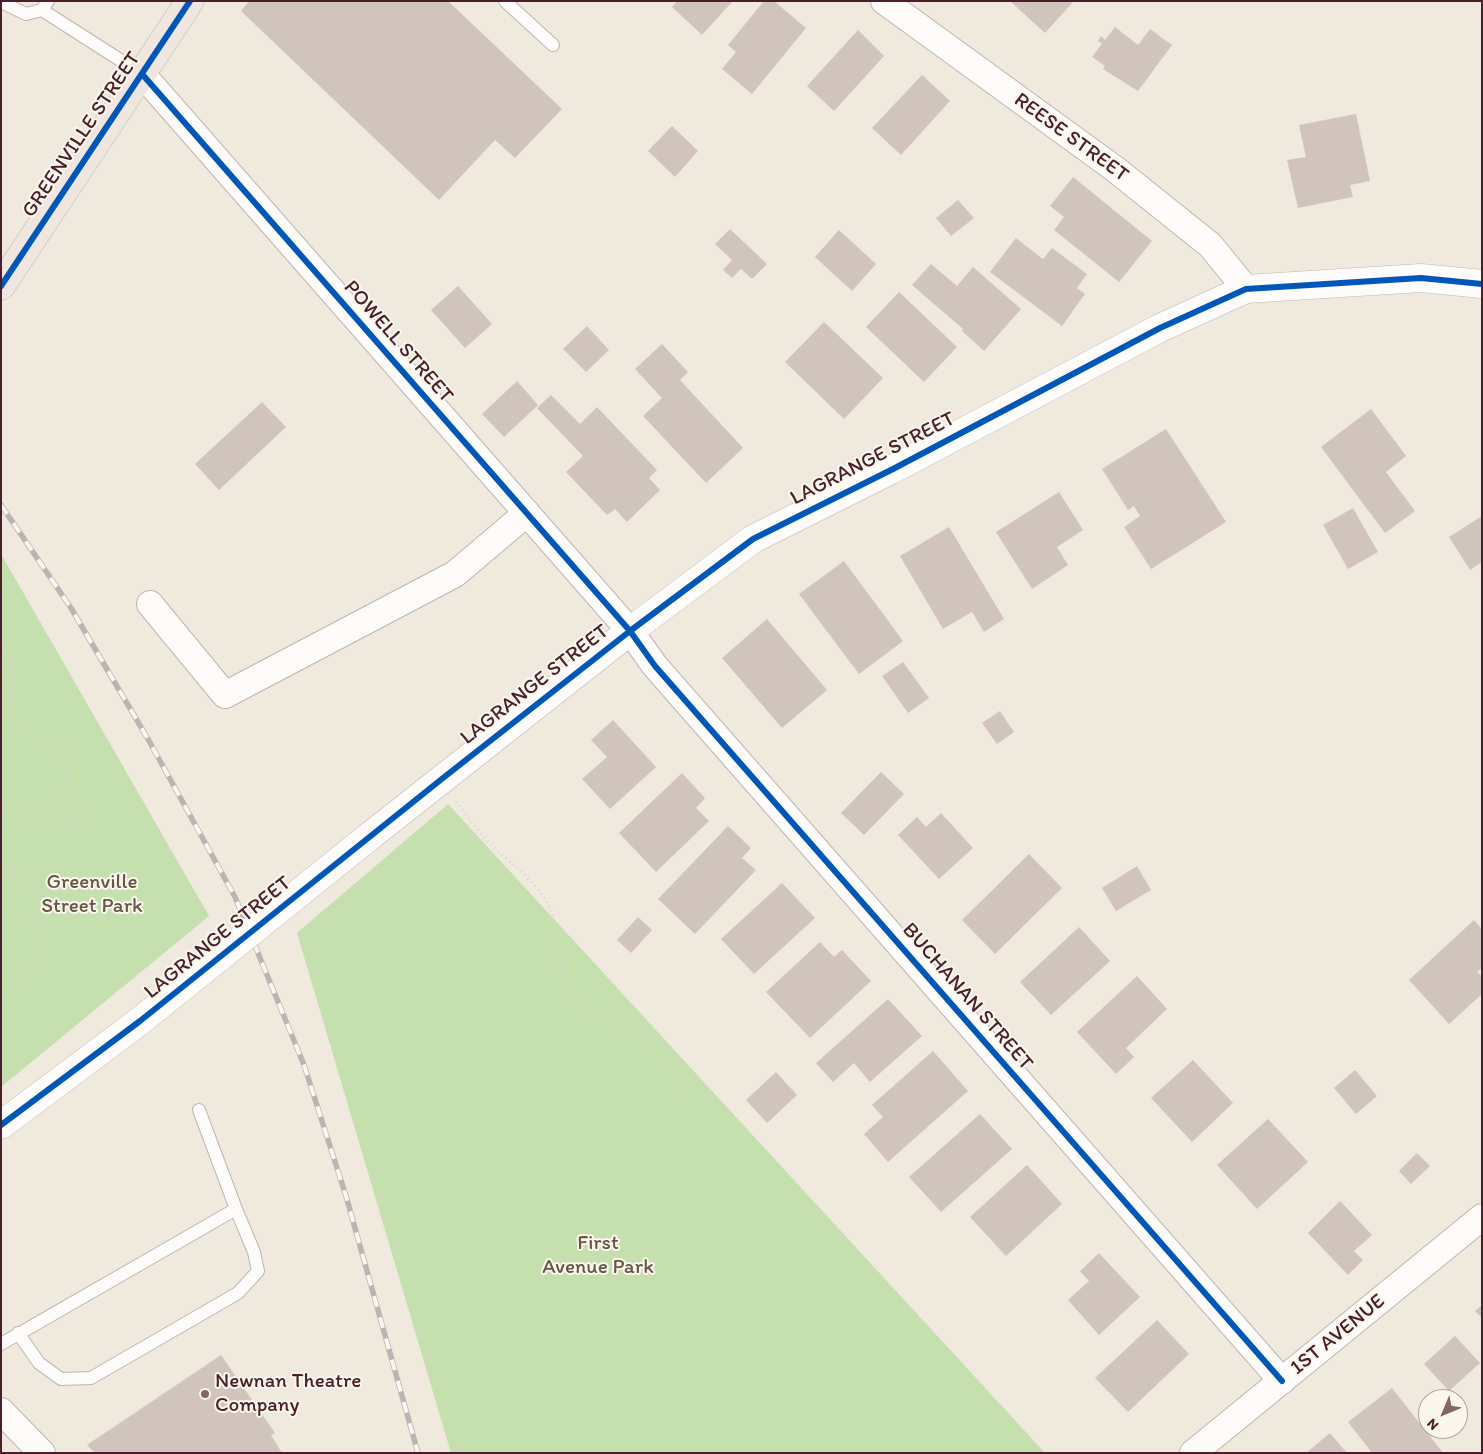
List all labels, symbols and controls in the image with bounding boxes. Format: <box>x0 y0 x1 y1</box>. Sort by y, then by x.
street label: GREENVILLE STREET <box>17 47 147 223</box>
street label: REESE STREET <box>1009 88 1133 188</box>
street label: POWELL STREET <box>338 275 458 409</box>
street label: LAGRANGE STREET <box>786 407 960 511</box>
street label: LAGRANGE STREET <box>456 619 614 751</box>
park label: Greenville Street Park <box>41 870 143 920</box>
street label: LAGRANGE STREET <box>140 871 296 1005</box>
street label: BUCHANAN STREET <box>896 918 1038 1076</box>
park label: First Avenue Park <box>542 1231 654 1281</box>
street label: 1ST AVENUE <box>1286 1289 1390 1381</box>
place label: Newnan Theatre Company <box>215 1369 361 1419</box>
marker: Newnan Theatre Company <box>199 1388 211 1400</box>
north arrow <box>1418 1389 1468 1439</box>
text: N <box>1423 1415 1442 1434</box>

